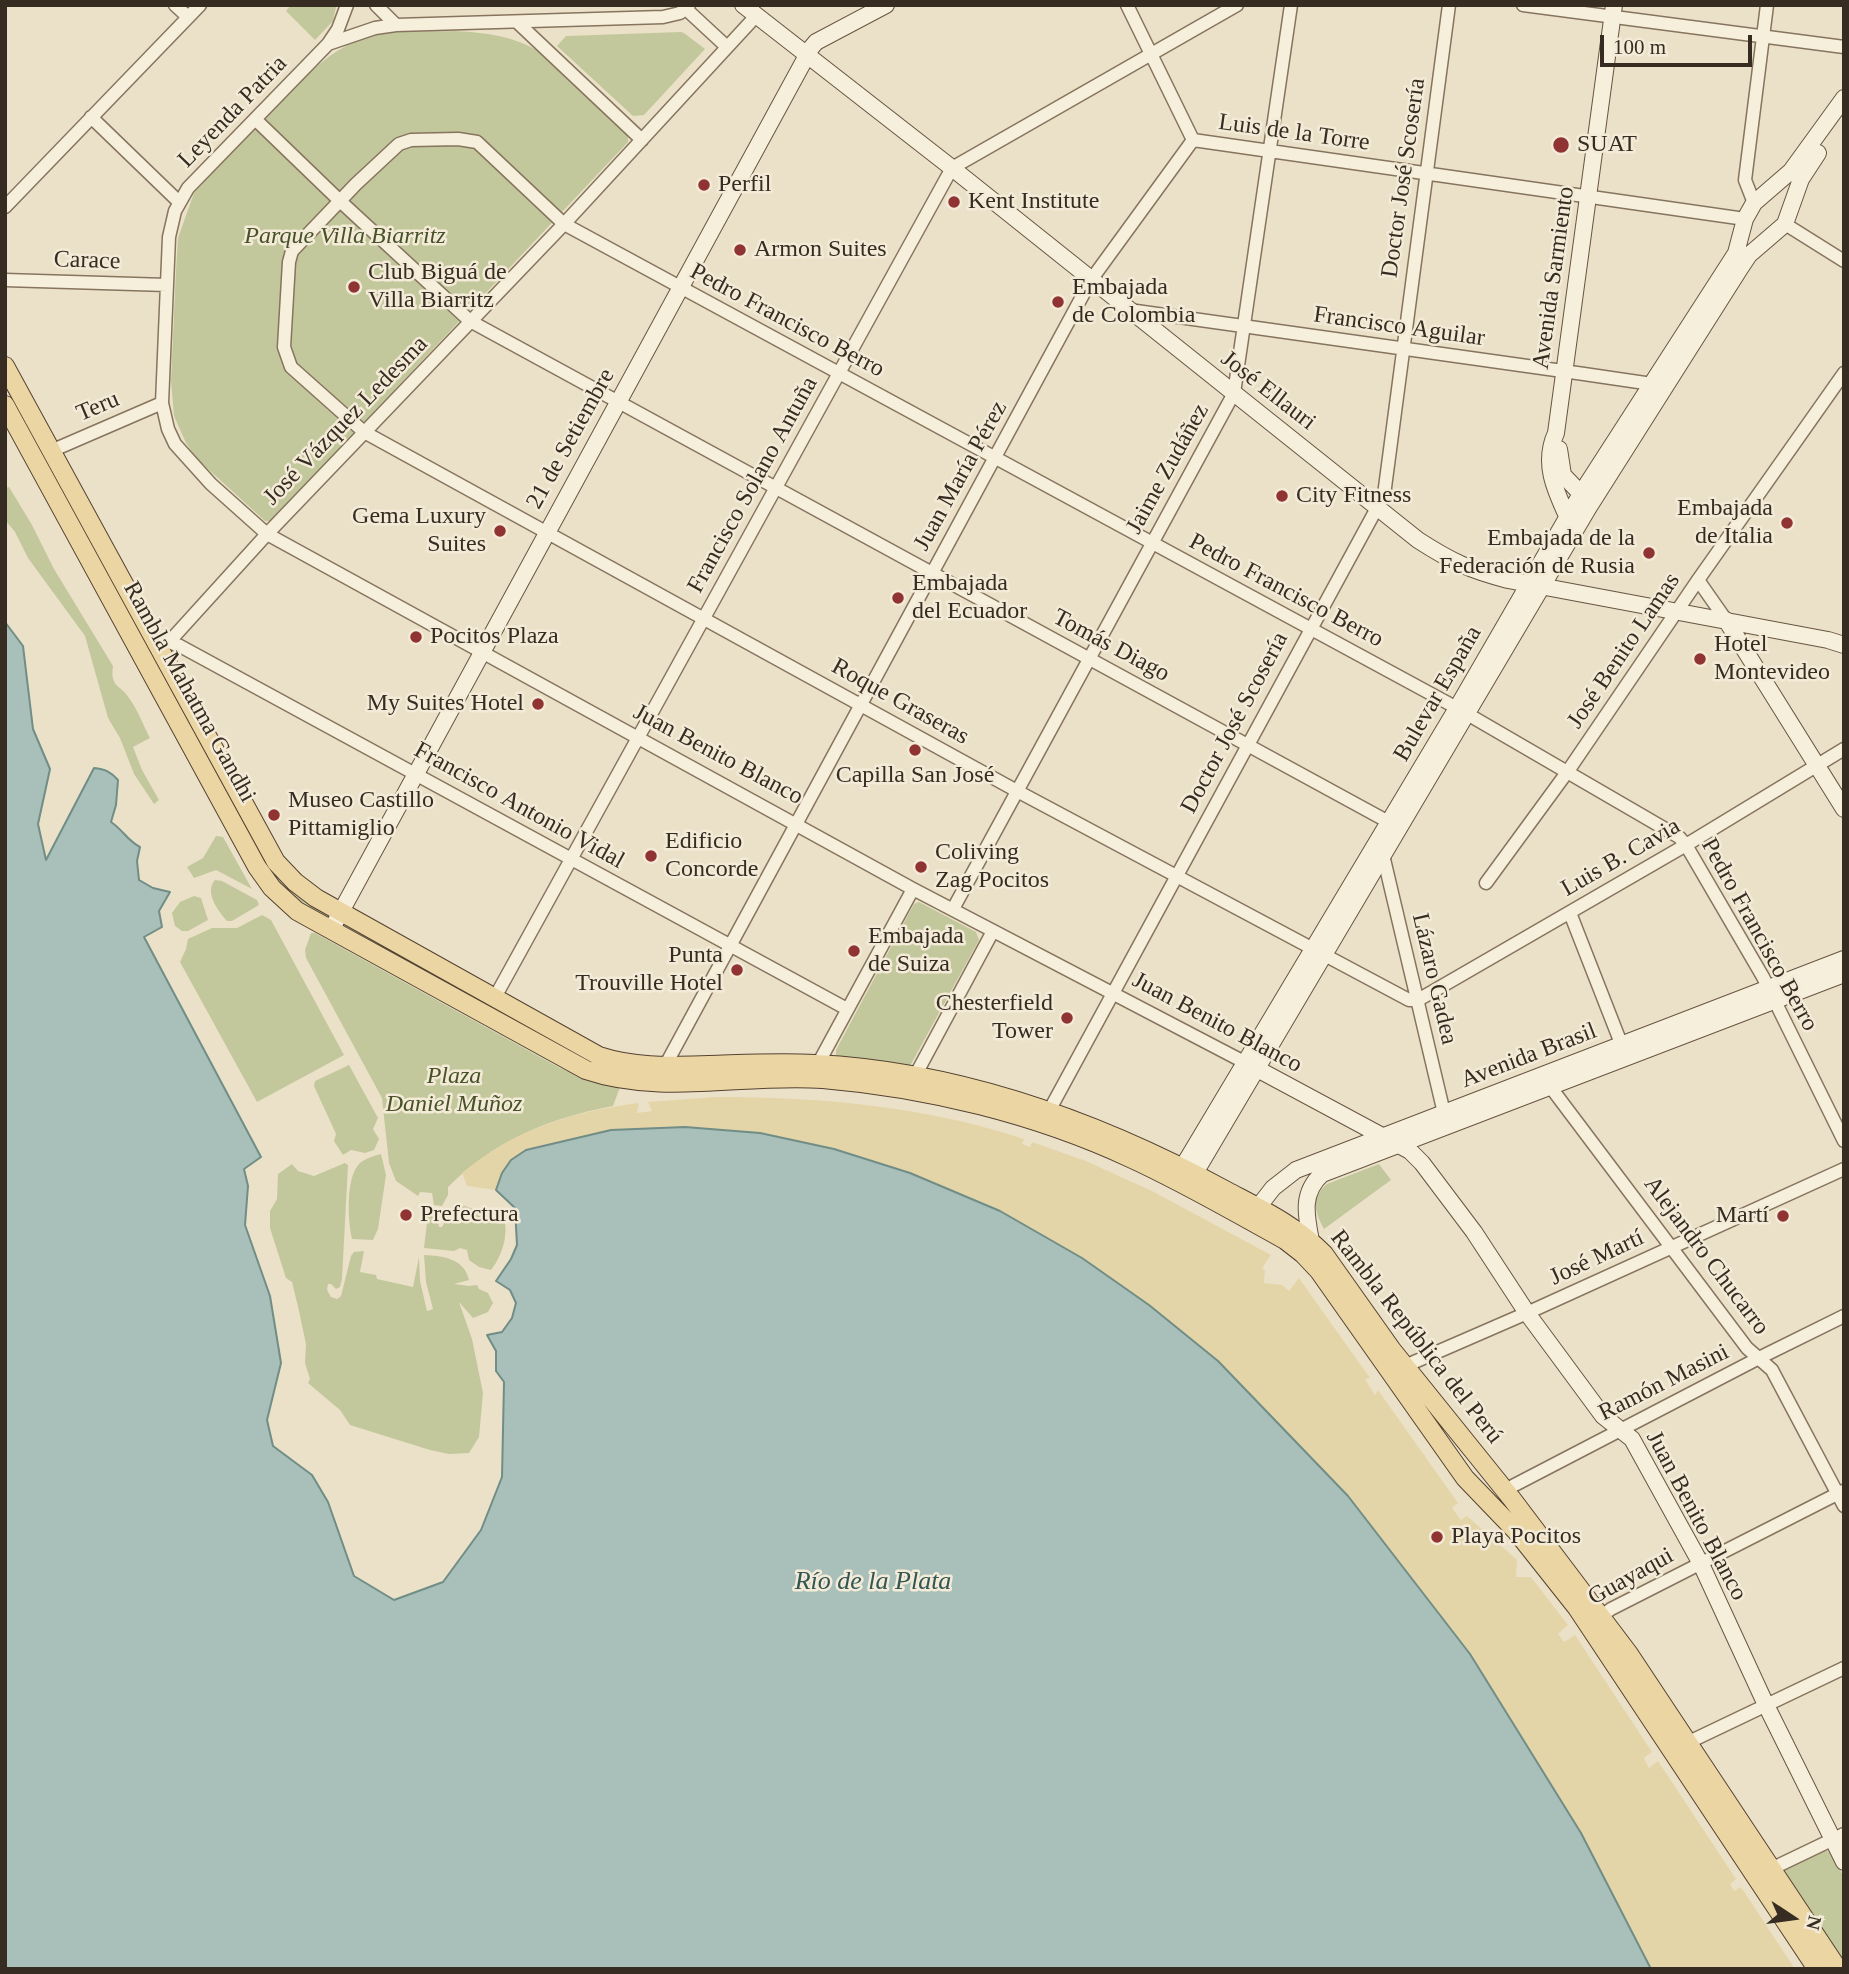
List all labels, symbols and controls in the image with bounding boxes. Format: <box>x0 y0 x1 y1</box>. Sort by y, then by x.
scale bar <box>1604 21 1756 65</box>
text: 100 m <box>1613 35 1666 59</box>
street label: Leyenda Patria <box>172 50 294 174</box>
street label: Doctor José Scosería <box>1376 76 1432 280</box>
street label: Luis de la Torre <box>1217 108 1371 158</box>
place label: SUAT <box>1577 131 1637 159</box>
marker: SUAT <box>1551 135 1571 155</box>
place label: Perfil <box>718 171 771 199</box>
marker: Perfil <box>696 177 712 193</box>
street label: Avenida Sarmiento <box>1527 185 1581 371</box>
place label: Kent Institute <box>968 188 1099 216</box>
marker: Kent Institute <box>946 194 962 210</box>
park label: Parque Villa Biarritz <box>244 223 446 251</box>
place label: Armon Suites <box>754 236 887 264</box>
marker: Armon Suites <box>732 242 748 258</box>
street label: Carace <box>53 245 121 277</box>
street label: Pedro Francisco Berro <box>685 258 889 384</box>
place label: Club Biguá de Villa Biarritz <box>368 259 507 315</box>
place label: Embajada de Colombia <box>1072 274 1195 330</box>
marker: Club Biguá de Villa Biarritz <box>346 279 362 295</box>
marker: Embajada de Colombia <box>1050 294 1066 310</box>
street label: Francisco Aguilar <box>1312 301 1486 353</box>
street label: José Vázquez Ledesma <box>258 330 434 512</box>
street label: José Ellauri <box>1215 345 1321 437</box>
street label: 21 de Setiembre <box>521 364 621 514</box>
street label: Francisco Solano Antuña <box>682 372 824 598</box>
street label: Teru <box>72 385 124 429</box>
street label: Juan María Pérez <box>908 396 1014 556</box>
street label: Jaime Zudáñez <box>1120 399 1216 539</box>
place label: City Fitness <box>1296 482 1411 510</box>
marker: City Fitness <box>1274 488 1290 504</box>
place label: Embajada de Italia <box>1677 495 1773 551</box>
place label: Gema Luxury Suites <box>352 503 486 559</box>
marker: Embajada de Italia <box>1779 515 1795 531</box>
marker: Gema Luxury Suites <box>492 523 508 539</box>
place label: Embajada de la Federación de Rusia <box>1439 525 1635 581</box>
street label: Pedro Francisco Berro <box>1184 528 1388 654</box>
marker: Embajada de la Federación de Rusia <box>1641 545 1657 561</box>
street label: José Benito Lamas <box>1561 568 1687 734</box>
place label: Embajada del Ecuador <box>912 570 1027 626</box>
street label: Rambla Mahatma Gandhi <box>116 577 262 807</box>
marker: Embajada del Ecuador <box>890 590 906 606</box>
street label: Tomás Diago <box>1048 603 1174 689</box>
street label: Bulevar España <box>1388 621 1488 767</box>
place label: Pocitos Plaza <box>430 623 559 651</box>
street label: Doctor José Scosería <box>1175 627 1295 819</box>
marker: Pocitos Plaza <box>408 629 424 645</box>
place label: Hotel Montevideo <box>1714 631 1830 687</box>
marker: Hotel Montevideo <box>1692 651 1708 667</box>
street label: Roque Graseras <box>826 652 974 752</box>
place label: My Suites Hotel <box>367 690 524 718</box>
marker: My Suites Hotel <box>530 696 546 712</box>
street label: Juan Benito Blanco <box>628 698 808 812</box>
street label: Francisco Antonio Vidal <box>409 736 629 876</box>
marker: Capilla San José <box>907 742 923 758</box>
place label: Capilla San José <box>836 762 994 790</box>
place label: Museo Castillo Pittamiglio <box>288 787 434 843</box>
marker: Museo Castillo Pittamiglio <box>266 807 282 823</box>
street label: Luis B. Cavia <box>1556 812 1686 904</box>
place label: Edificio Concorde <box>665 828 758 884</box>
street label: Pedro Francisco Berro <box>1694 834 1824 1036</box>
place label: Coliving Zag Pocitos <box>935 839 1049 895</box>
marker: Edificio Concorde <box>643 848 659 864</box>
marker: Coliving Zag Pocitos <box>913 859 929 875</box>
street label: Lázaro Gadea <box>1405 911 1463 1047</box>
place label: Embajada de Suiza <box>868 923 964 979</box>
place label: Punta Trouville Hotel <box>575 942 723 998</box>
marker: Embajada de Suiza <box>846 943 862 959</box>
marker: Punta Trouville Hotel <box>729 962 745 978</box>
street label: Juan Benito Blanco <box>1127 966 1307 1080</box>
place label: Chesterfield Tower <box>936 990 1053 1046</box>
marker: Chesterfield Tower <box>1059 1010 1075 1026</box>
street label: Avenida Brasil <box>1457 1017 1601 1095</box>
park label: Plaza Daniel Muñoz <box>386 1063 522 1119</box>
street label: Alejandro Chucarro <box>1637 1171 1775 1341</box>
place label: Prefectura <box>420 1201 519 1229</box>
place label: Martí <box>1716 1202 1769 1230</box>
marker: Prefectura <box>398 1207 414 1223</box>
marker: Martí <box>1775 1208 1791 1224</box>
street label: Rambla República del Perú <box>1324 1224 1508 1450</box>
street label: José Martí <box>1545 1224 1649 1292</box>
street label: Ramón Masini <box>1594 1338 1734 1428</box>
street label: Juan Benito Blanco <box>1639 1426 1753 1606</box>
place label: Playa Pocitos <box>1451 1523 1581 1551</box>
marker: Playa Pocitos <box>1429 1529 1445 1545</box>
street label: Guayaqui <box>1583 1542 1679 1612</box>
water label: Río de la Plata <box>795 1566 951 1598</box>
north arrow <box>1758 1883 1828 1953</box>
text: N <box>1802 1914 1826 1932</box>

